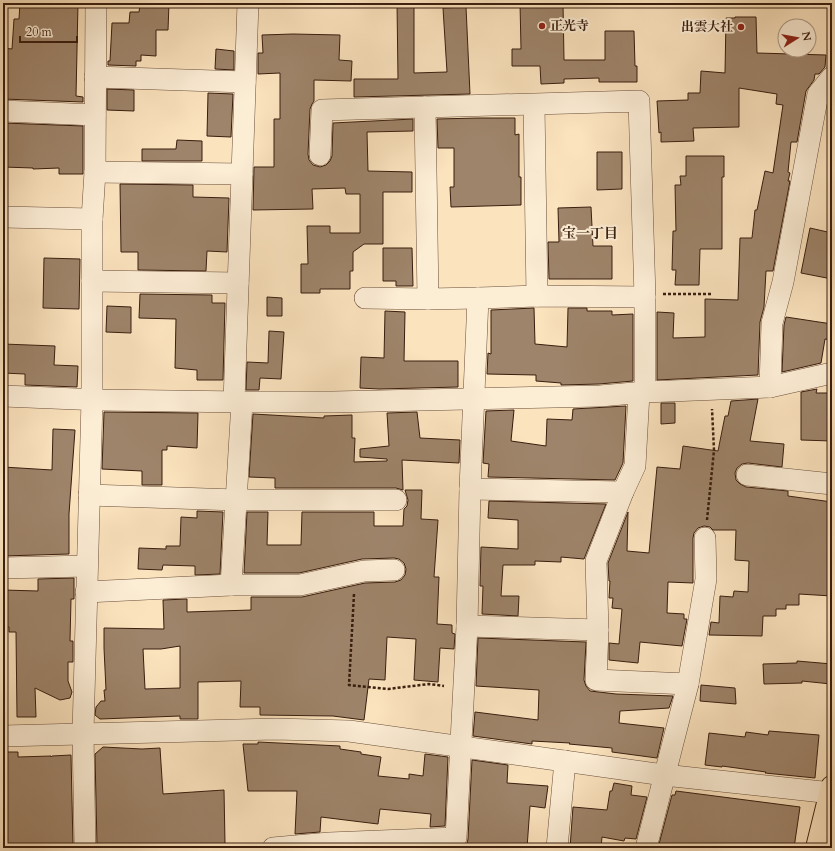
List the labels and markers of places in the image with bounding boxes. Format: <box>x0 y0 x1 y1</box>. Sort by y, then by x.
place label: 正光寺 <box>550 17 589 35</box>
place label: 出雲大社 <box>681 18 733 36</box>
marker: 正光寺 <box>537 21 547 31</box>
marker: 出雲大社 <box>736 22 746 32</box>

